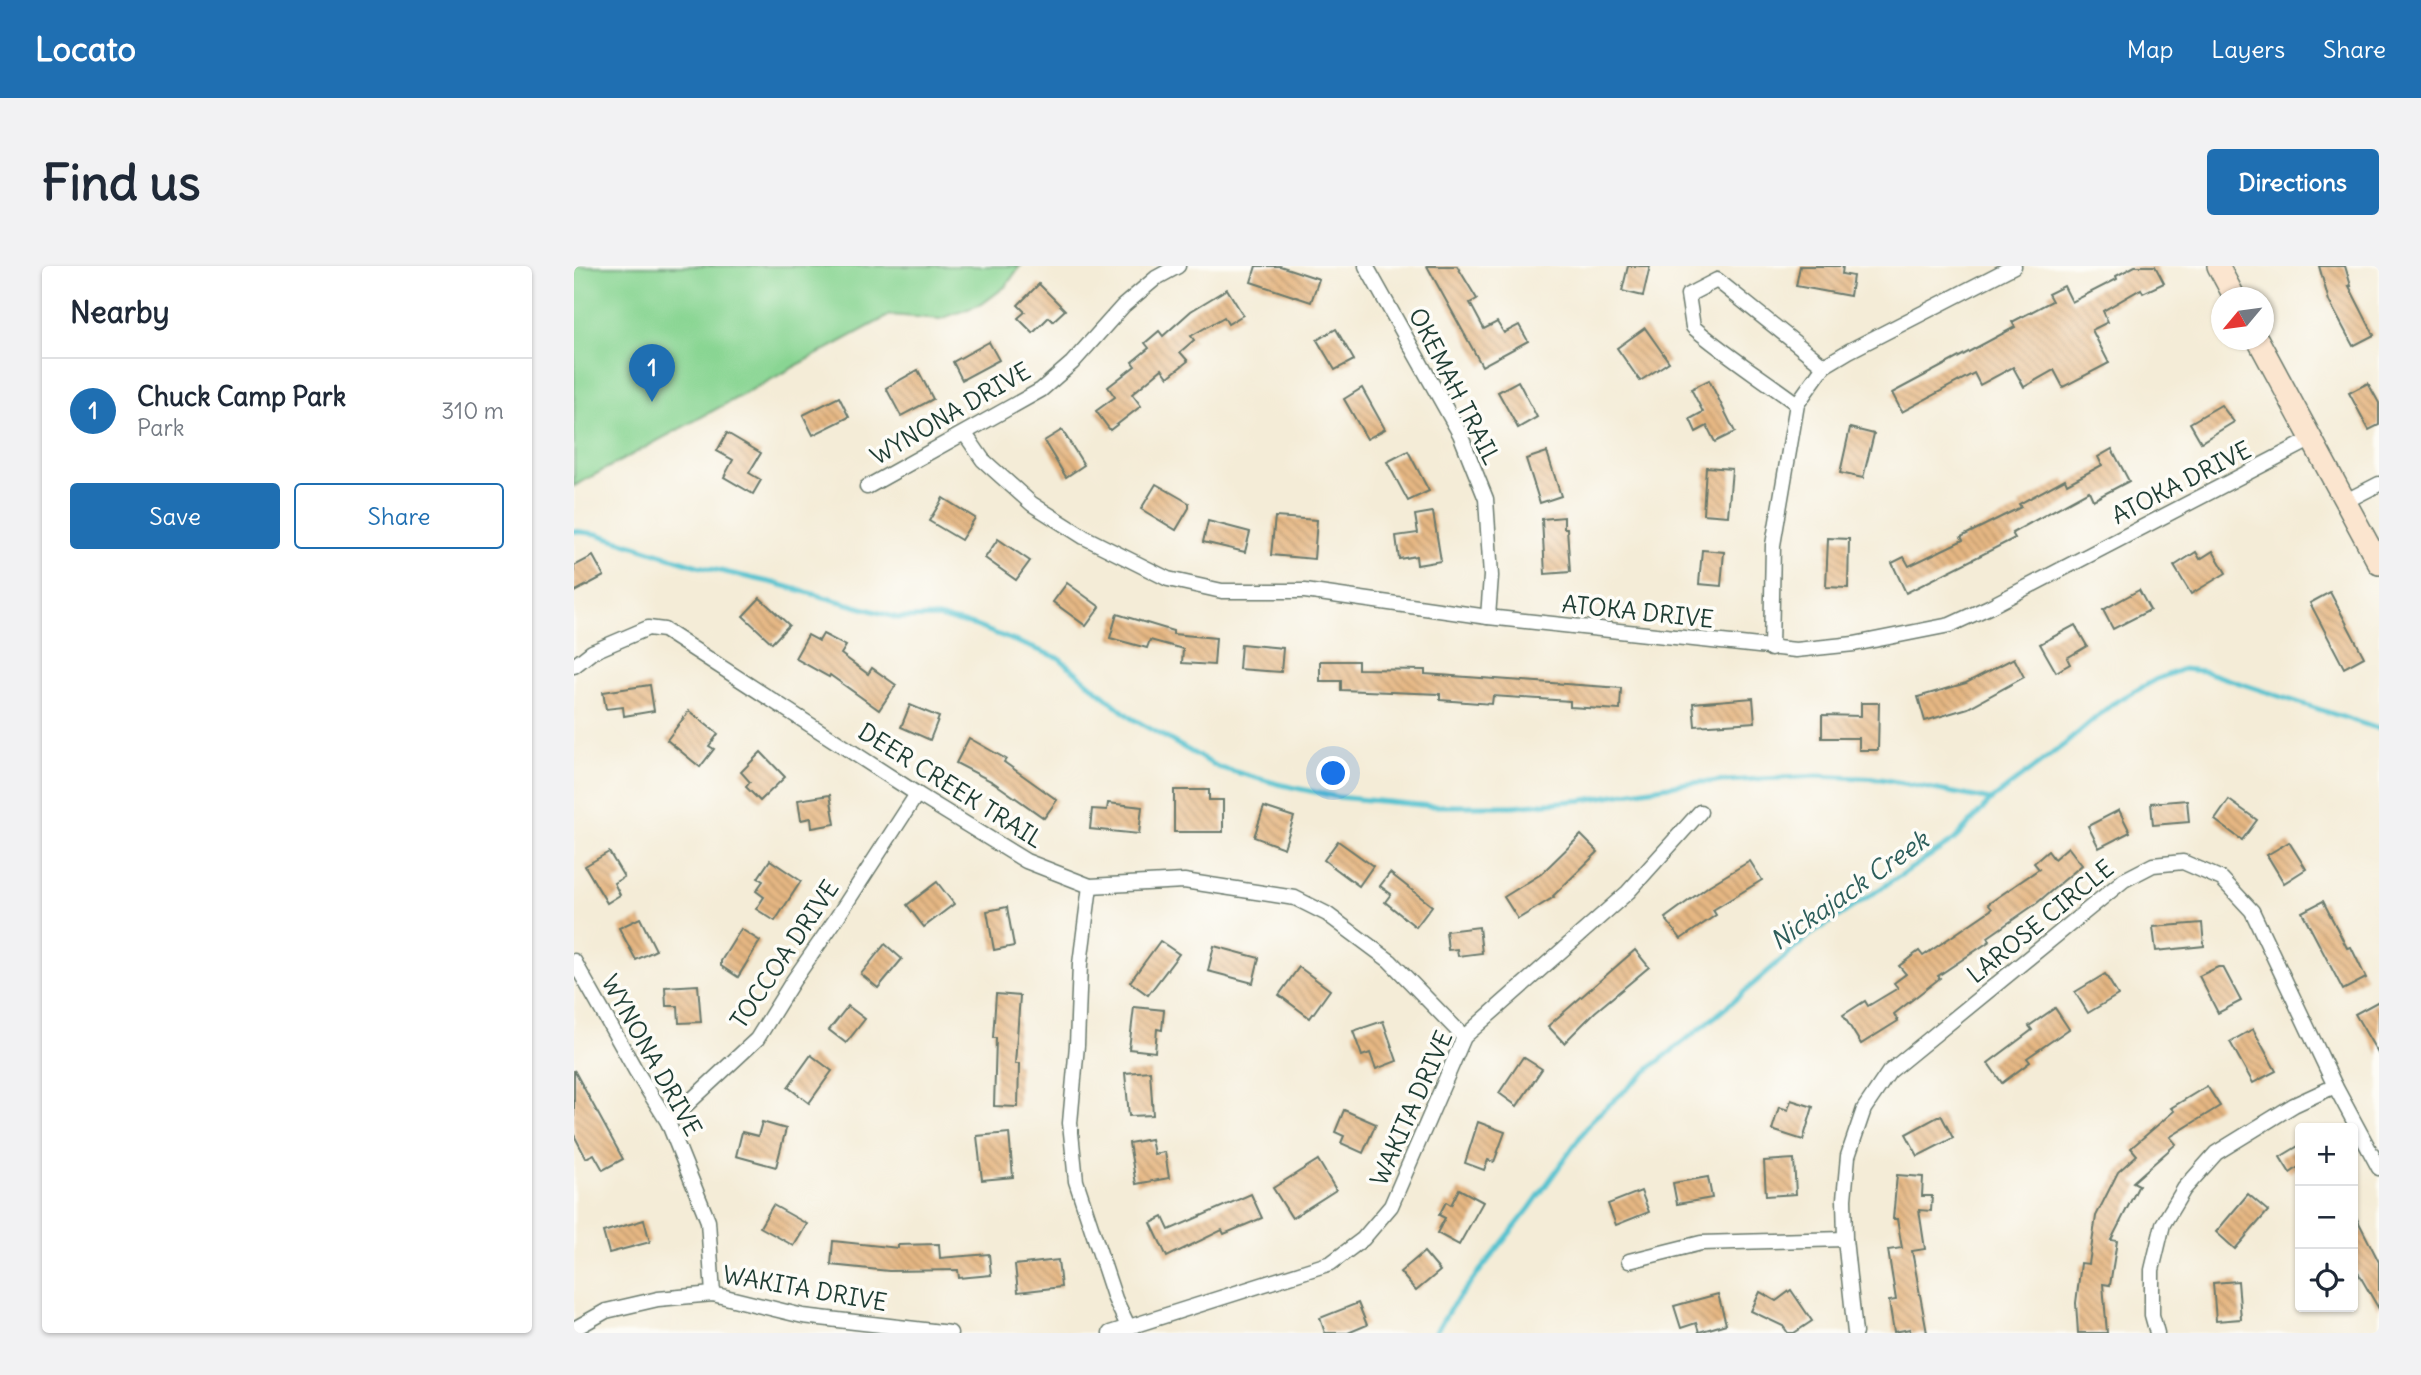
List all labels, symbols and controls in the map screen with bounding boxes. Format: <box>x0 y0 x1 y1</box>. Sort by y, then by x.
text: Locato <box>35 28 136 70</box>
text: Map <box>2127 34 2173 64</box>
text: Layers <box>2211 34 2285 64</box>
text: Share <box>2323 34 2386 64</box>
button: Directions <box>2207 149 2379 215</box>
text: Find us <box>42 152 200 213</box>
north arrow <box>2211 287 2274 350</box>
text: Nearby <box>70 293 170 331</box>
street label: OKEMAH TRAIL <box>1403 303 1507 469</box>
pin: 1 <box>629 344 675 402</box>
street label: WYNONA DRIVE <box>865 355 1035 471</box>
text: Chuck Camp Park <box>137 380 346 413</box>
text: 1 <box>88 396 98 425</box>
text: 310 m <box>441 396 504 425</box>
text: Park <box>137 413 185 442</box>
street label: ATOKA DRIVE <box>2106 434 2256 530</box>
button: Save <box>70 483 280 549</box>
button: Share <box>294 483 504 549</box>
street label: ATOKA DRIVE <box>1561 588 1715 634</box>
street label: DEER CREEK TRAIL <box>853 716 1049 854</box>
your location <box>1316 756 1350 790</box>
water label: Nickajack Creek <box>1763 822 1936 957</box>
street label: LAROSE CIRCLE <box>1961 853 2119 989</box>
street label: TOCCOA DRIVE <box>723 874 845 1034</box>
street label: WYNONA DRIVE <box>595 969 709 1141</box>
street label: WAKITA DRIVE <box>1363 1026 1459 1190</box>
map controls <box>2295 1123 2358 1312</box>
button: + <box>2295 1123 2358 1186</box>
button: − <box>2295 1186 2358 1249</box>
button: locate <box>2295 1249 2358 1312</box>
street label: WAKITA DRIVE <box>720 1259 890 1317</box>

